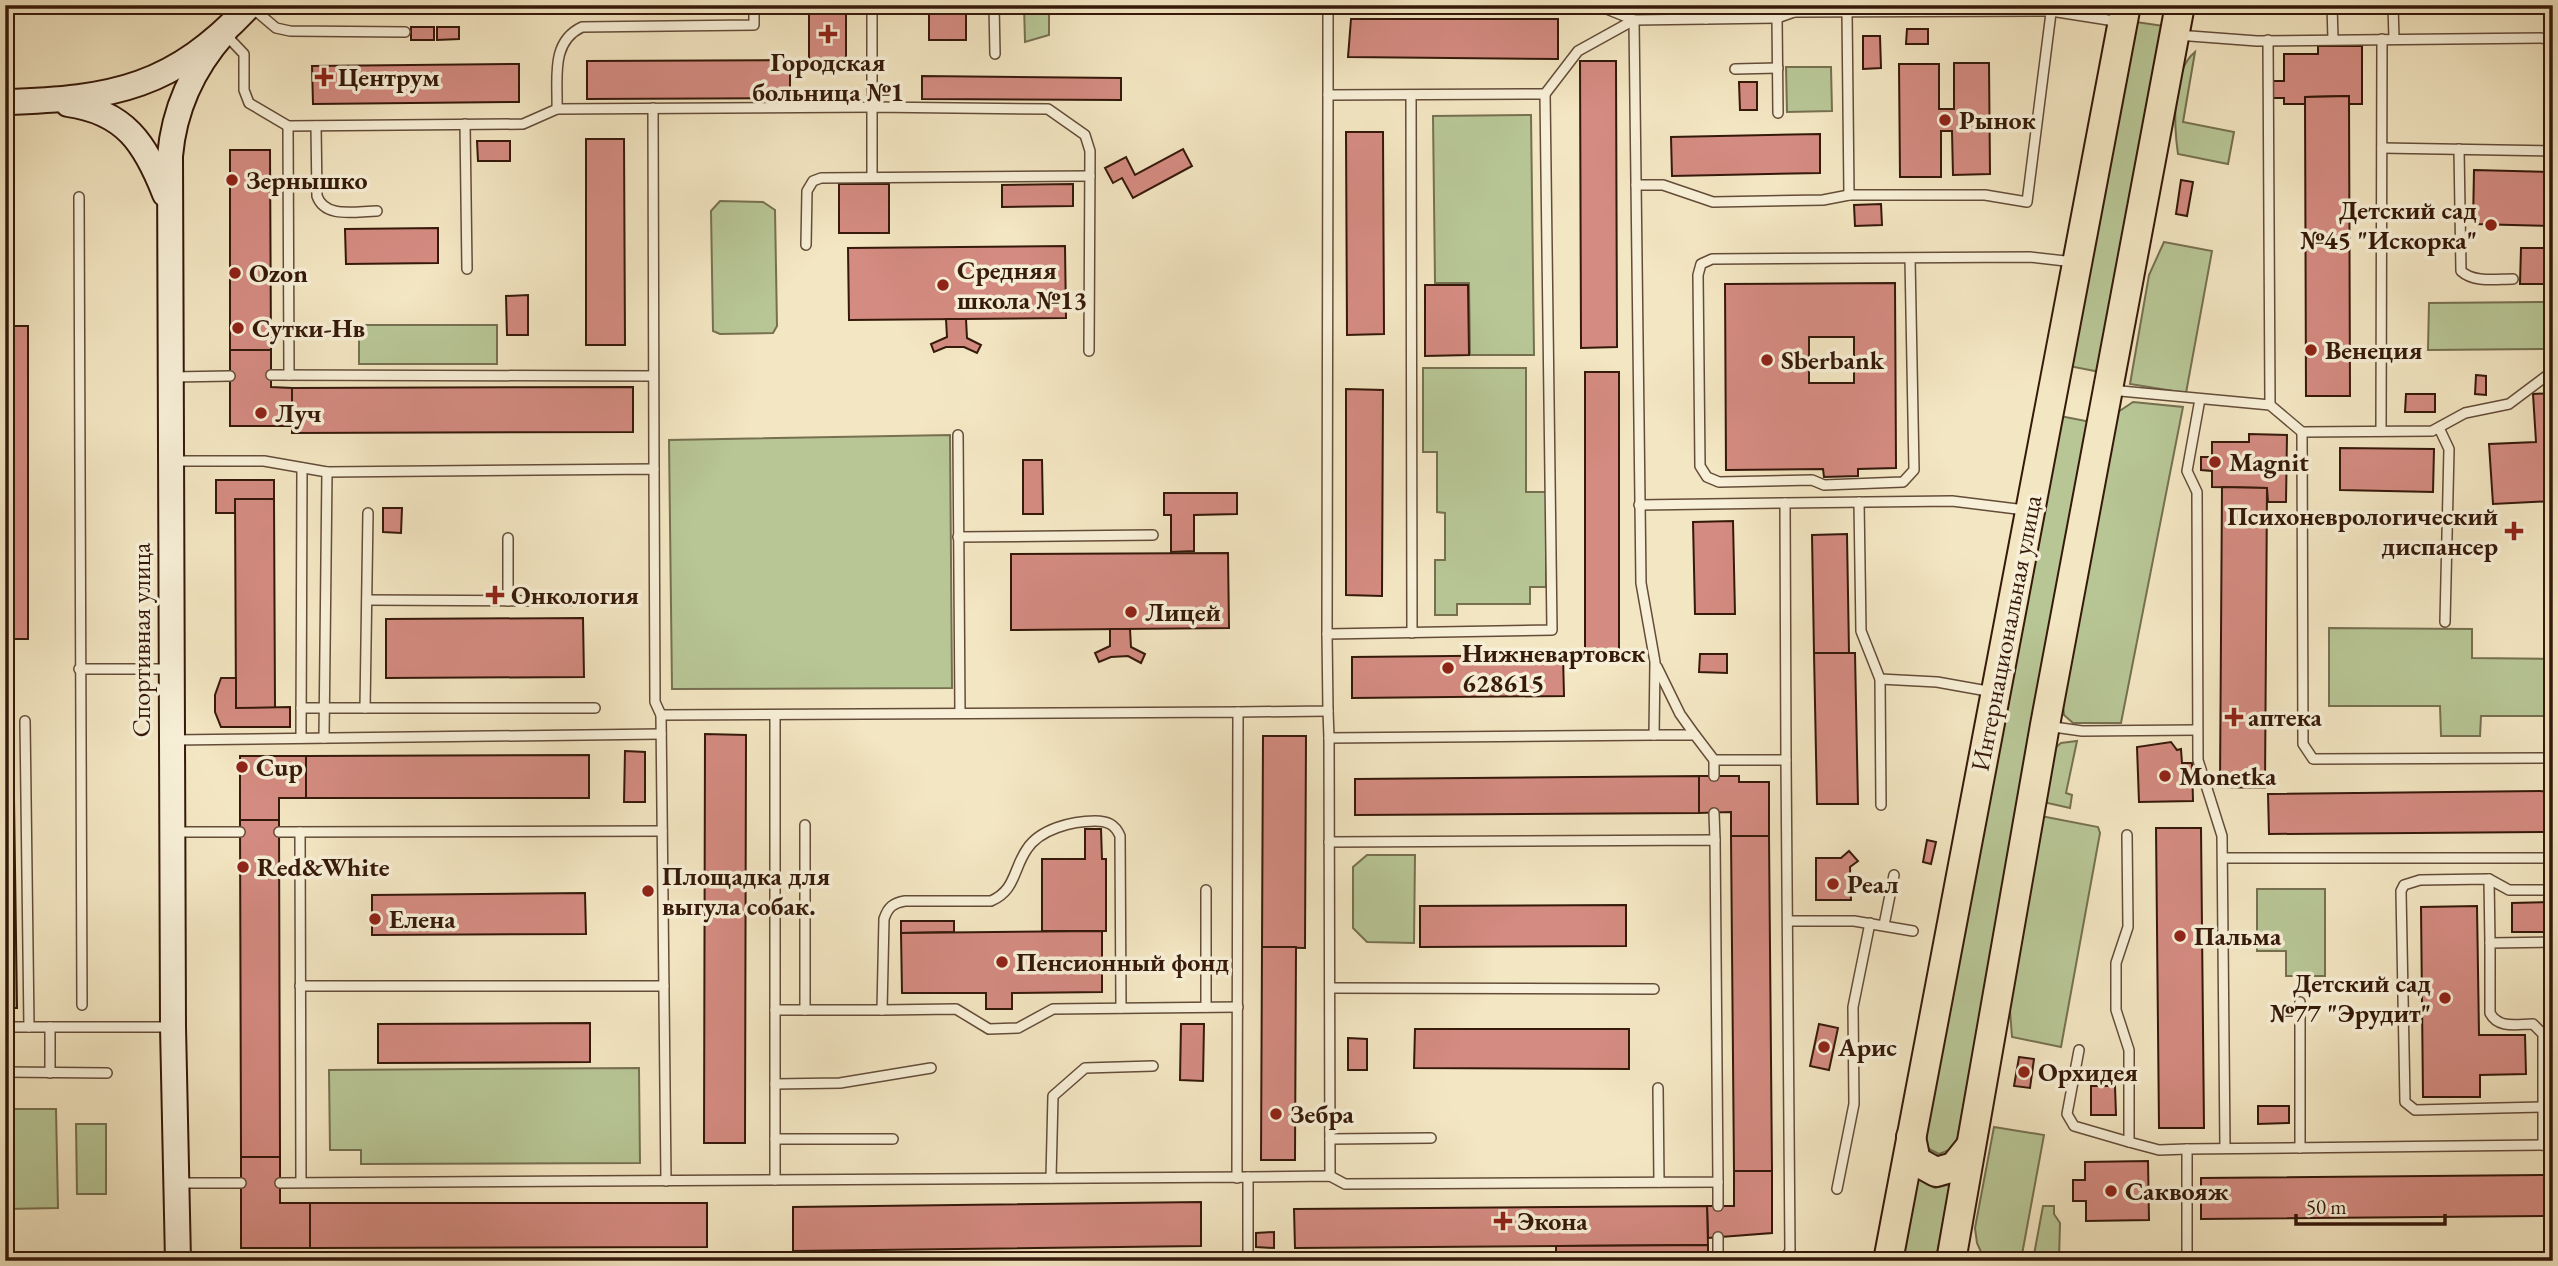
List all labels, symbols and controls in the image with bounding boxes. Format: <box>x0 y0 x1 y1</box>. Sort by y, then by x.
marker: Городская больница №1 <box>818 24 838 44</box>
place label: Городская больница №1 <box>752 45 904 109</box>
place label: Центрум <box>338 60 440 94</box>
marker: Центрум <box>316 69 332 85</box>
place label: Рынок <box>1959 103 2037 137</box>
marker: Рынок <box>1937 112 1953 128</box>
place label: Зернышко <box>246 163 368 197</box>
marker: Зернышко <box>224 172 240 188</box>
place label: Детский сад №45 "Искорка" <box>2300 193 2477 257</box>
marker: Детский сад №45 "Искорка" <box>2483 217 2499 233</box>
place label: Средняя школа №13 <box>957 253 1087 317</box>
place label: Ozon <box>249 256 308 290</box>
marker: Ozon <box>227 265 243 281</box>
marker: Средняя школа №13 <box>935 277 951 293</box>
place label: Сутки-Нв <box>252 311 365 345</box>
marker: Сутки-Нв <box>230 320 246 336</box>
place label: Венеция <box>2325 333 2422 367</box>
marker: Венеция <box>2303 342 2319 358</box>
place label: Sberbank <box>1781 343 1885 377</box>
marker: Sberbank <box>1759 352 1775 368</box>
place label: Луч <box>275 396 322 430</box>
marker: Луч <box>253 405 269 421</box>
place label: Magnit <box>2229 445 2309 479</box>
marker: Magnit <box>2207 454 2223 470</box>
street label: Интернациональная улица <box>1963 491 2050 774</box>
place label: Психоневрологический диспансер <box>2227 499 2498 563</box>
marker: Психоневрологический диспансер <box>2504 521 2524 541</box>
street label: Спортивная улица <box>124 542 158 737</box>
place label: Онкология <box>511 578 639 612</box>
marker: Онкология <box>485 585 505 605</box>
place label: Лицей <box>1145 595 1221 629</box>
marker: Лицей <box>1123 604 1139 620</box>
place label: Нижневартовск 628615 <box>1462 636 1646 700</box>
marker: Нижневартовск 628615 <box>1440 660 1456 676</box>
place label: аптека <box>2248 700 2323 734</box>
marker: аптека <box>2226 709 2242 725</box>
place label: Cup <box>256 750 303 784</box>
marker: Cup <box>234 759 250 775</box>
place label: Monetka <box>2179 759 2277 793</box>
marker: Monetka <box>2157 768 2173 784</box>
place label: Red&White <box>257 850 390 884</box>
marker: Red&White <box>235 859 251 875</box>
place label: Площадка для выгула собак. <box>662 859 830 923</box>
place label: Реал <box>1847 867 1899 901</box>
marker: Реал <box>1825 876 1841 892</box>
marker: Площадка для выгула собак. <box>640 883 656 899</box>
place label: Елена <box>389 902 456 936</box>
marker: Елена <box>367 911 383 927</box>
place label: Пальма <box>2194 919 2282 953</box>
marker: Пальма <box>2172 928 2188 944</box>
place label: Пенсионный фонд <box>1016 945 1229 979</box>
marker: Пенсионный фонд <box>994 954 1010 970</box>
place label: Детский сад №77 "Эрудит" <box>2270 966 2431 1030</box>
marker: Детский сад №77 "Эрудит" <box>2437 990 2453 1006</box>
place label: Арис <box>1837 1030 1897 1064</box>
marker: Арис <box>1816 1039 1832 1055</box>
place label: Орхидея <box>2038 1055 2138 1089</box>
marker: Орхидея <box>2016 1064 2032 1080</box>
place label: Зебра <box>1290 1097 1355 1131</box>
marker: Зебра <box>1268 1106 1284 1122</box>
place label: Саквояж <box>2125 1174 2229 1208</box>
scale bar <box>2296 1182 2444 1226</box>
marker: Саквояж <box>2103 1183 2119 1199</box>
text: 50 m <box>2306 1193 2347 1220</box>
place label: Экона <box>1517 1204 1588 1238</box>
marker: Экона <box>1495 1213 1511 1229</box>

